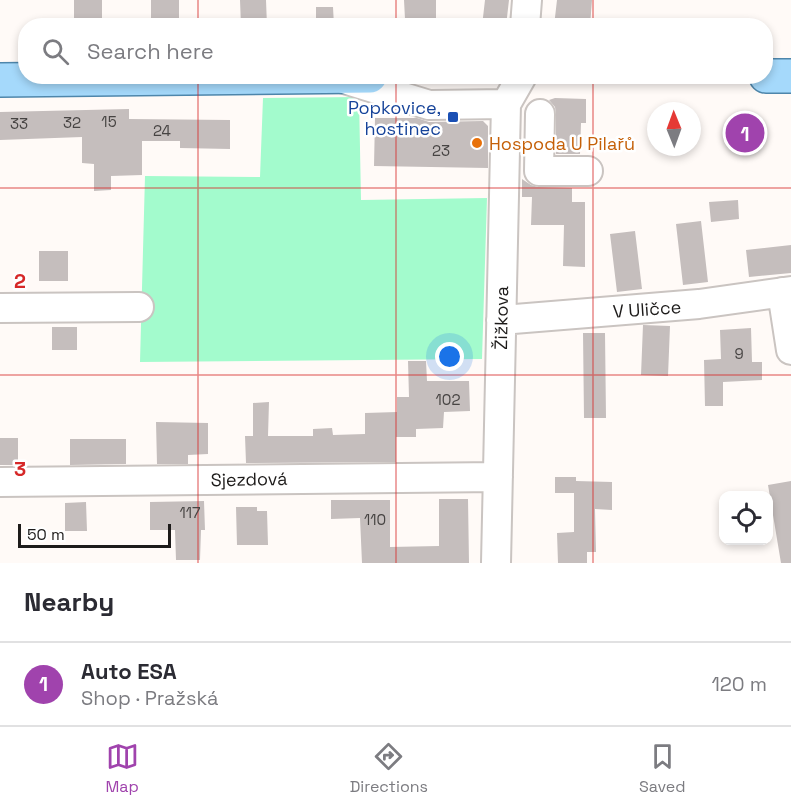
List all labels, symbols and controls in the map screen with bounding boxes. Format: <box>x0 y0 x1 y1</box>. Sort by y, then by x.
search box <box>18 18 773 84</box>
icon: search <box>39 35 72 68</box>
text: Search here <box>87 37 214 65</box>
place label: Popkovice, hostinec <box>348 96 441 140</box>
north arrow <box>647 102 701 156</box>
marker: Popkovice, hostinec <box>446 110 460 124</box>
pin: 1 <box>726 110 764 156</box>
house number: 15 <box>101 112 117 131</box>
house number: 32 <box>63 113 81 132</box>
house number: 33 <box>10 114 28 133</box>
house number: 24 <box>153 121 171 140</box>
place label: Hospoda U Pilařů <box>489 132 635 155</box>
marker: Hospoda U Pilařů <box>470 136 484 150</box>
house number: 23 <box>432 141 450 160</box>
text: 2 <box>14 268 26 294</box>
street label: Žižkova <box>489 286 513 350</box>
street label: V Uličce <box>612 295 682 323</box>
your location <box>435 342 464 371</box>
house number: 9 <box>734 344 744 363</box>
house number: 102 <box>436 390 460 409</box>
text: 3 <box>14 456 26 482</box>
street label: Sjezdová <box>210 467 288 491</box>
map controls <box>719 491 773 545</box>
button: locate <box>719 491 773 545</box>
house number: 117 <box>179 503 201 522</box>
house number: 110 <box>364 510 386 529</box>
scale bar <box>18 521 171 548</box>
text: 50 m <box>27 524 65 545</box>
text: Nearby <box>24 585 114 619</box>
text: Auto ESA <box>81 657 177 685</box>
text: 1 <box>39 671 48 697</box>
text: 120 m <box>711 671 767 697</box>
text: Shop · Pražská <box>81 685 219 711</box>
tab: Map <box>105 740 139 797</box>
tab: Directions <box>350 740 428 797</box>
tab: Saved <box>639 740 686 797</box>

